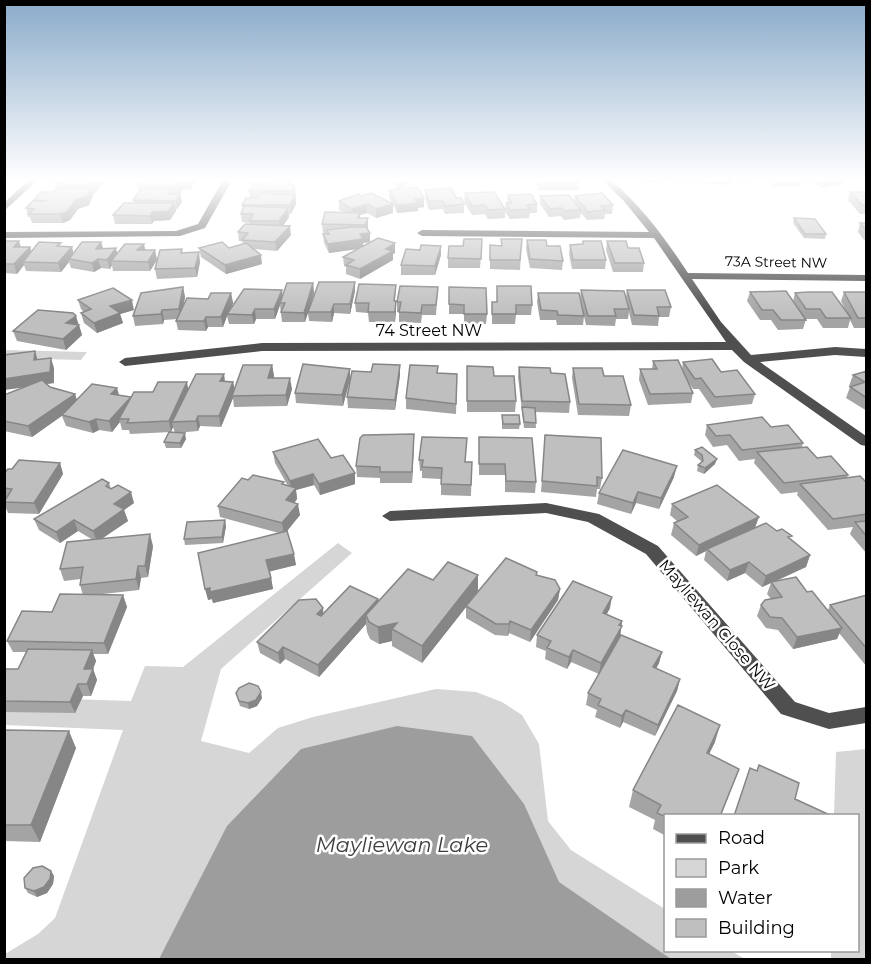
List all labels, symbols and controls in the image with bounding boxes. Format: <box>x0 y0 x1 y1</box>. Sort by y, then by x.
street label: 73A Street NW <box>725 252 828 272</box>
street label: 74 Street NW <box>376 321 482 340</box>
street label: Mayliewan Close NW <box>655 556 779 695</box>
legend <box>664 814 859 952</box>
text: Road <box>718 827 765 849</box>
water label: Mayliewan Lake <box>316 832 488 857</box>
text: Park <box>718 857 759 879</box>
text: Water <box>718 887 773 909</box>
text: Building <box>718 917 795 939</box>

